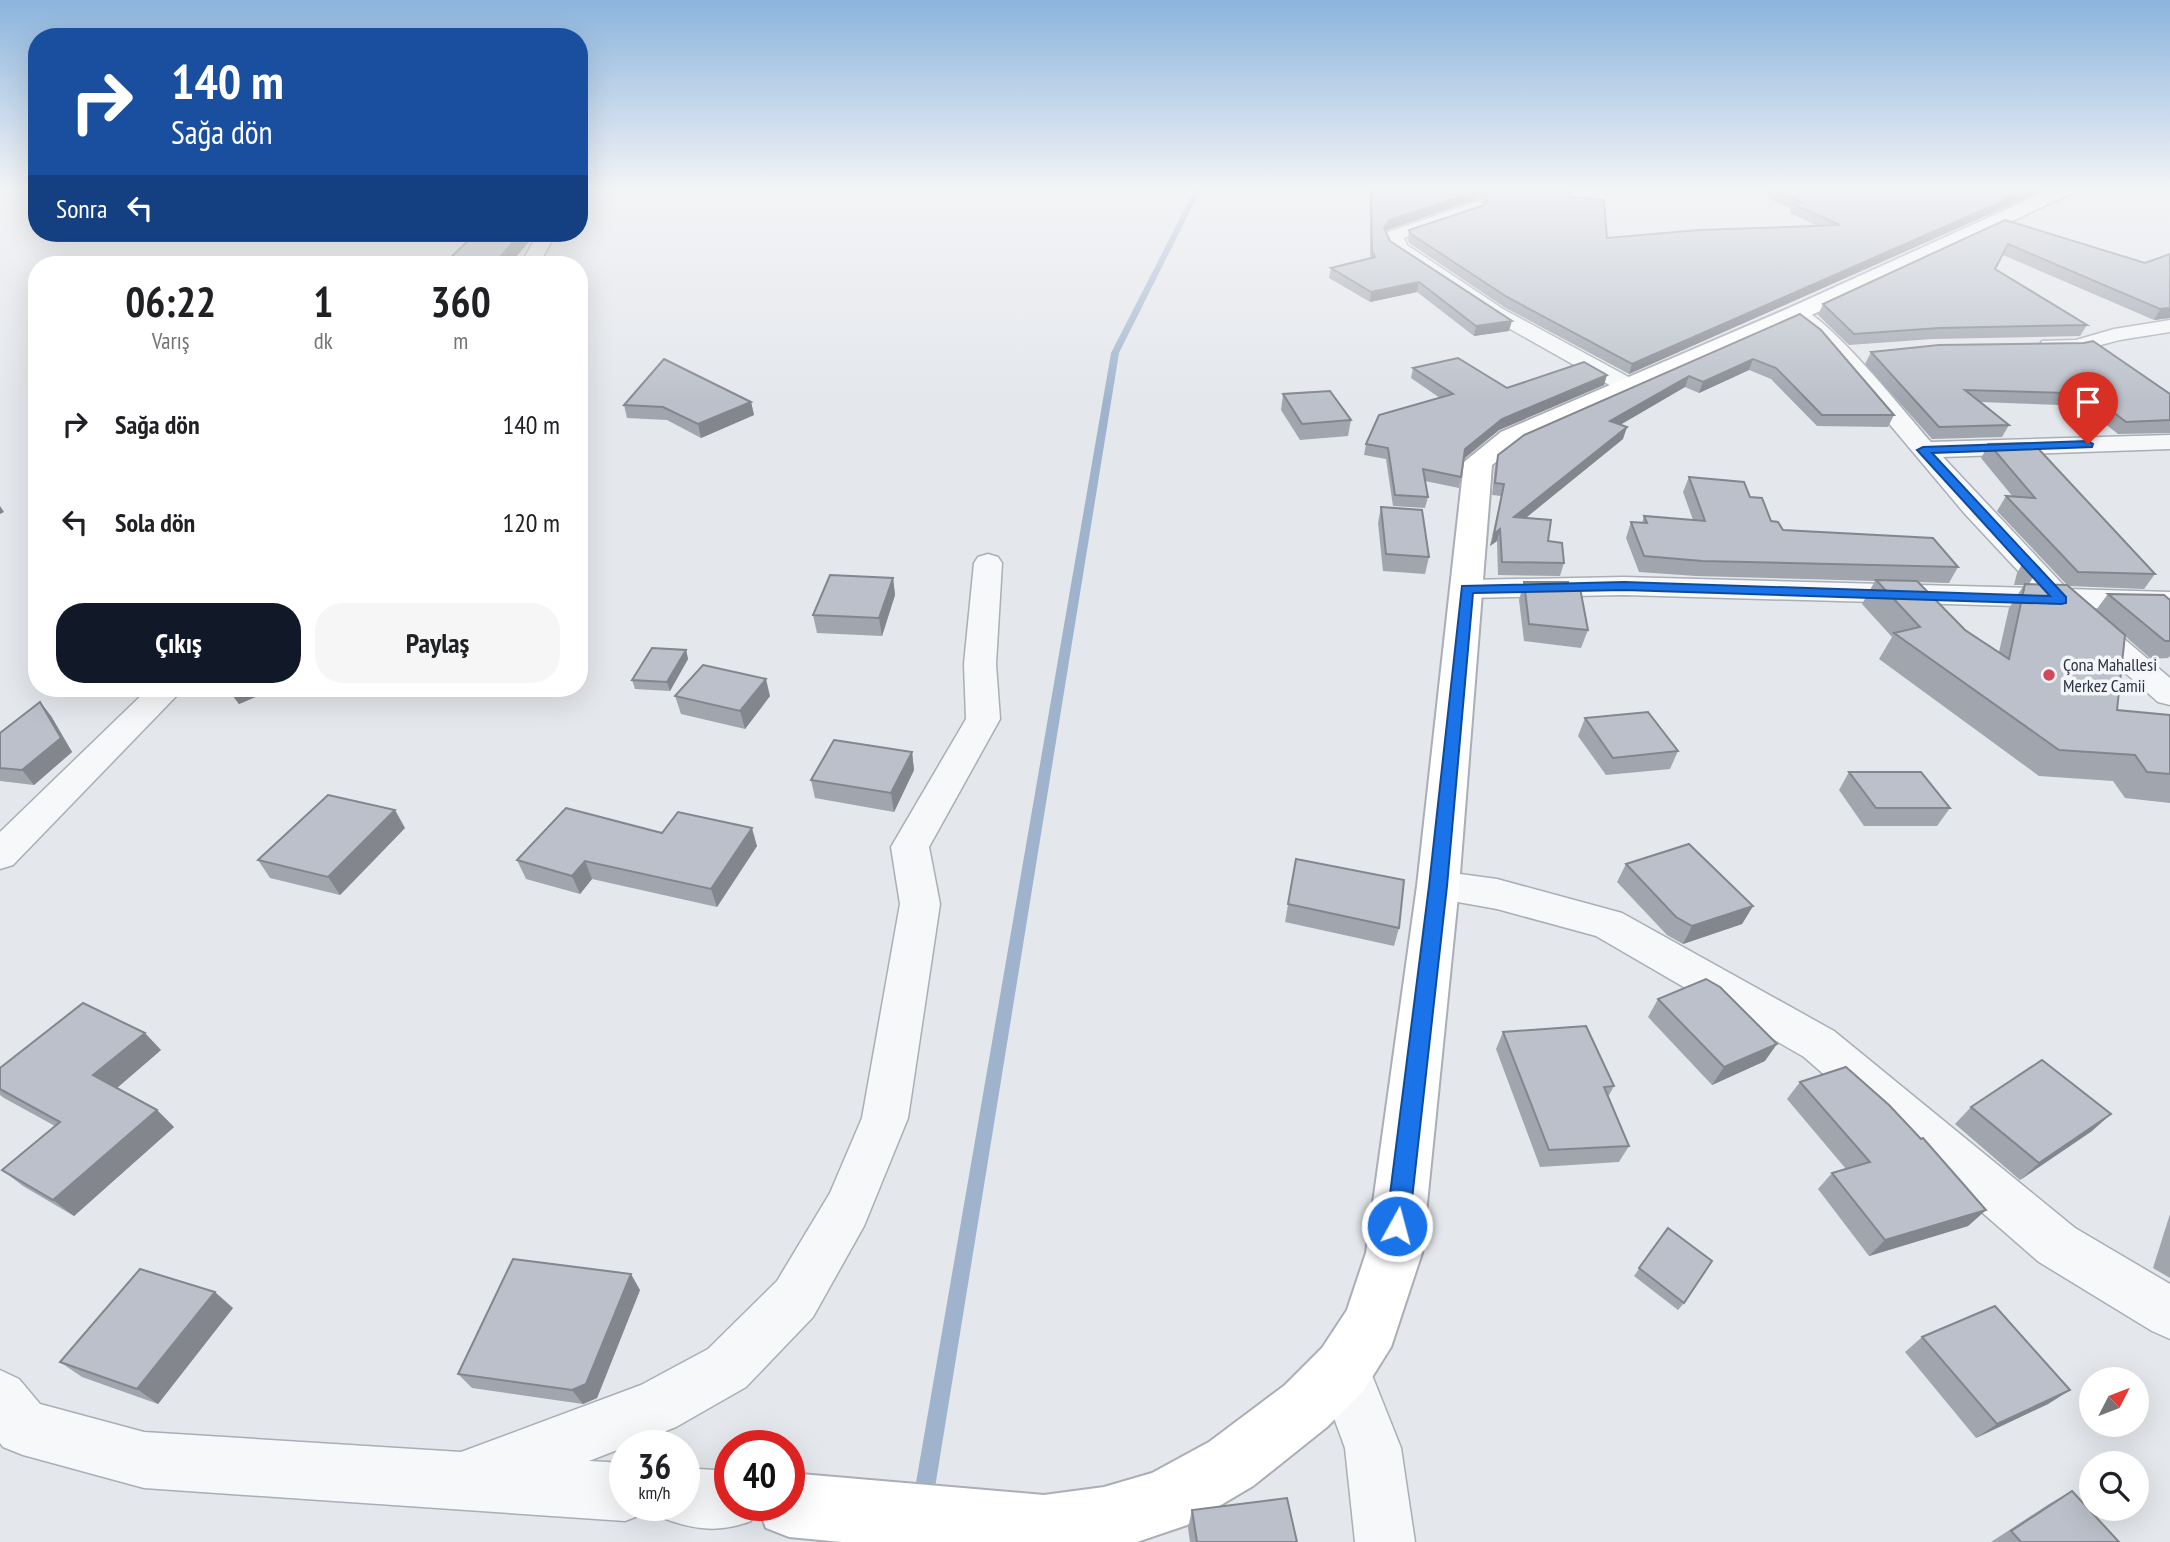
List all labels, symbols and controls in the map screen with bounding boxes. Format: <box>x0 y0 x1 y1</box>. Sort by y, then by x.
text: 140 m <box>171 49 284 113</box>
icon: right <box>56 56 147 147</box>
text: Sağa dön <box>171 111 273 153</box>
icon: left <box>121 189 159 227</box>
text: Sonra <box>56 192 107 225</box>
text: 06:22 <box>125 274 216 329</box>
text: 1 <box>313 274 333 329</box>
text: 360 <box>431 274 491 329</box>
text: Varış <box>152 326 190 355</box>
text: dk <box>314 326 333 355</box>
text: m <box>453 326 468 355</box>
pin <box>2058 372 2118 444</box>
icon: arrive <box>2069 383 2107 421</box>
icon: right <box>56 405 94 443</box>
text: Sağa dön <box>115 408 200 441</box>
text: 140 m <box>502 408 560 441</box>
icon: left <box>56 503 94 541</box>
text: Sola dön <box>115 506 195 539</box>
text: 120 m <box>502 506 560 539</box>
button: Çıkış <box>56 603 301 683</box>
button: Paylaş <box>315 603 560 683</box>
place label: Çona Mahallesi Merkez Camii <box>2063 653 2157 697</box>
marker: Çona Mahallesi Merkez Camii <box>2041 667 2057 683</box>
position arrow <box>1360 1189 1434 1263</box>
north arrow <box>2079 1367 2149 1437</box>
map controls <box>2079 1367 2149 1521</box>
speed limit sign: 40 <box>714 1430 805 1521</box>
text: 36 <box>638 1443 671 1489</box>
button: search <box>2079 1451 2149 1521</box>
text: km/h <box>639 1481 670 1504</box>

